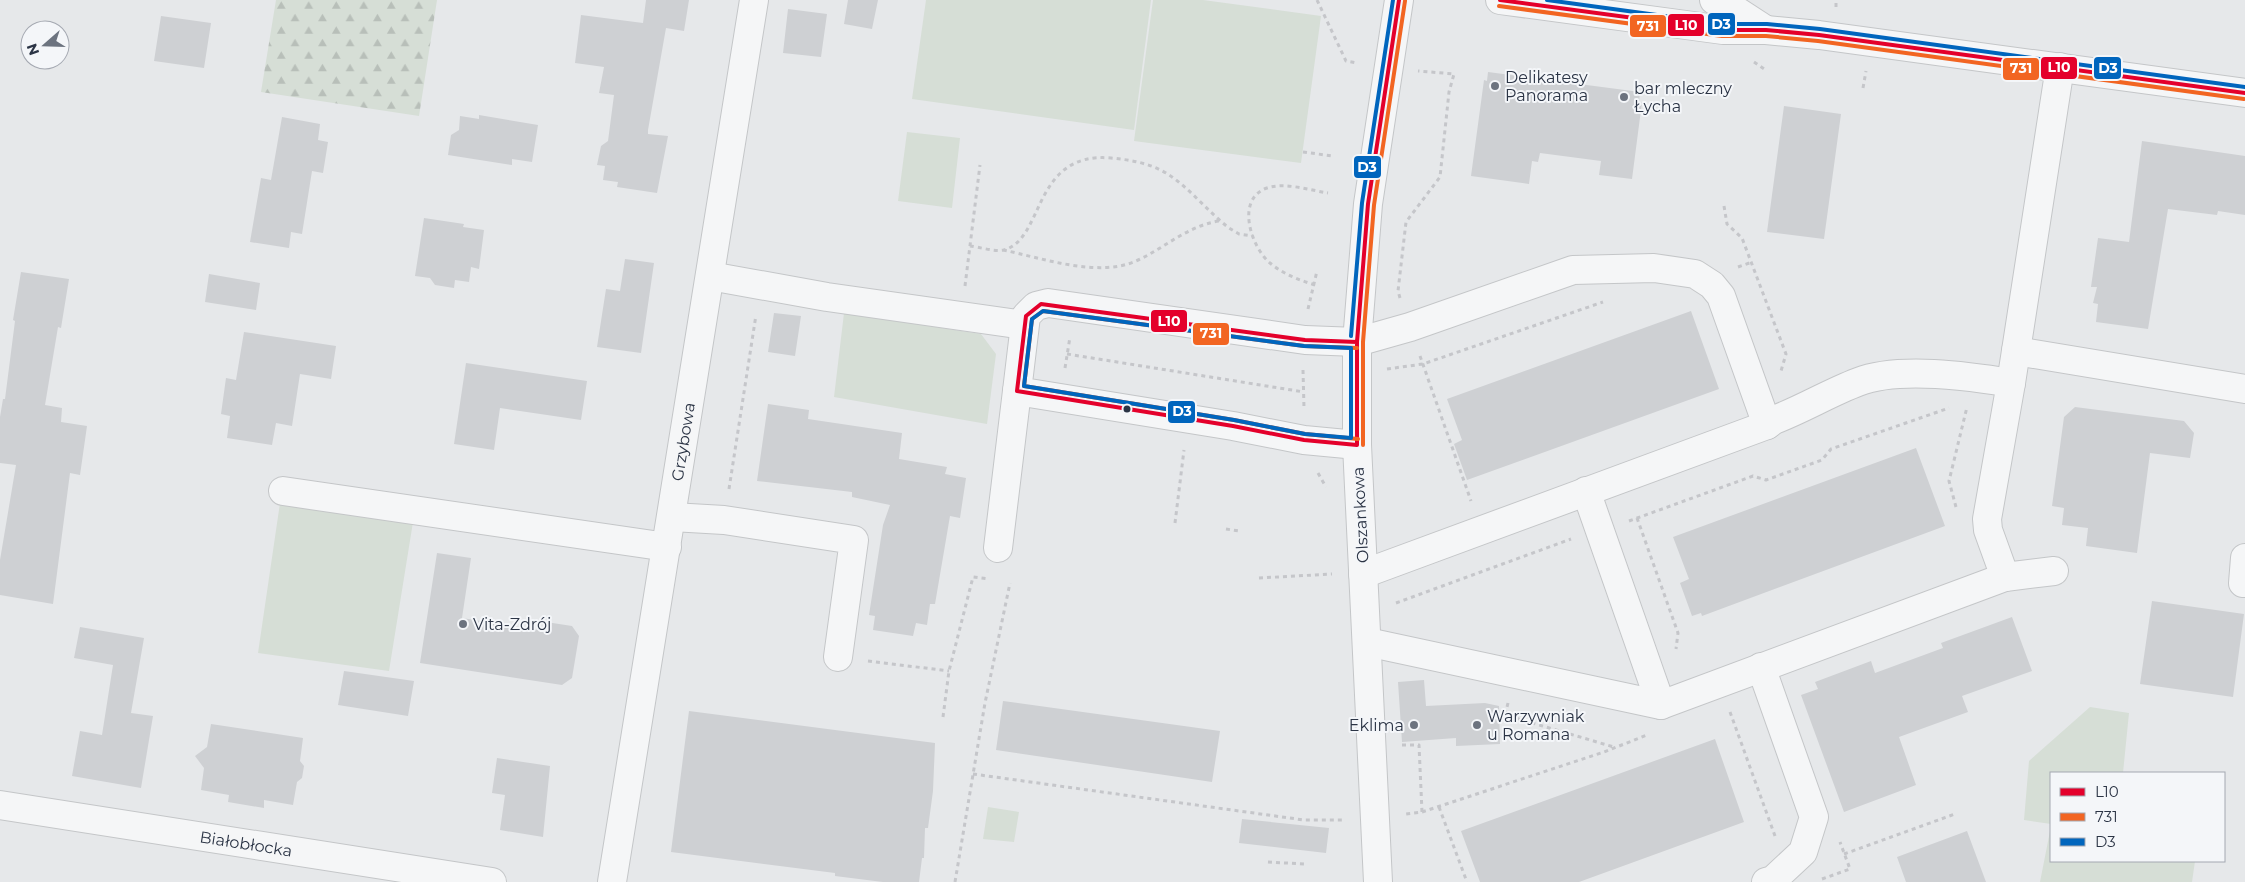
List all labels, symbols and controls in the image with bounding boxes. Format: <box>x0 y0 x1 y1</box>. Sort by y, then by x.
line badge: D3 <box>1707 12 1736 36</box>
line badge: L10 <box>1667 13 1705 37</box>
line badge: 731 <box>1629 14 1667 38</box>
text: D3 <box>1711 15 1731 33</box>
text: L10 <box>1675 16 1697 34</box>
text: 731 <box>1637 17 1659 35</box>
north arrow <box>20 20 70 70</box>
text: N <box>22 41 43 58</box>
line badge: L10 <box>2040 56 2078 80</box>
line badge: D3 <box>2093 56 2122 80</box>
line badge: 731 <box>2002 57 2040 81</box>
text: L10 <box>2048 58 2070 76</box>
text: 731 <box>2010 59 2032 77</box>
text: D3 <box>2098 59 2118 77</box>
place label: Delikatesy Panorama <box>1505 68 1588 105</box>
place label: bar mleczny Łycha <box>1634 79 1732 116</box>
marker: Delikatesy Panorama <box>1489 80 1501 92</box>
marker: bar mleczny Łycha <box>1618 91 1630 103</box>
line badge: D3 <box>1353 155 1382 179</box>
text: D3 <box>1357 158 1377 176</box>
line badge: L10 <box>1150 309 1188 333</box>
text: L10 <box>1158 312 1180 330</box>
line badge: 731 <box>1192 322 1230 346</box>
text: 731 <box>1200 324 1222 342</box>
line badge: D3 <box>1167 400 1196 424</box>
street label: Grzybowa <box>668 401 699 482</box>
text: D3 <box>1172 402 1192 420</box>
unlabelled marker <box>1122 404 1132 414</box>
street label: Olszankowa <box>1348 466 1373 563</box>
place label: Vita-Zdrój <box>473 615 551 634</box>
marker: Vita-Zdrój <box>457 618 469 630</box>
place label: Warzywniak u Romana <box>1487 707 1585 744</box>
place label: Eklima <box>1349 716 1404 735</box>
marker: Eklima <box>1408 719 1420 731</box>
marker: Warzywniak u Romana <box>1471 719 1483 731</box>
legend <box>2050 772 2225 862</box>
text: L10 <box>2095 782 2119 801</box>
text: 731 <box>2095 807 2118 826</box>
street label: Białobłocka <box>198 827 294 861</box>
text: D3 <box>2095 832 2116 851</box>

